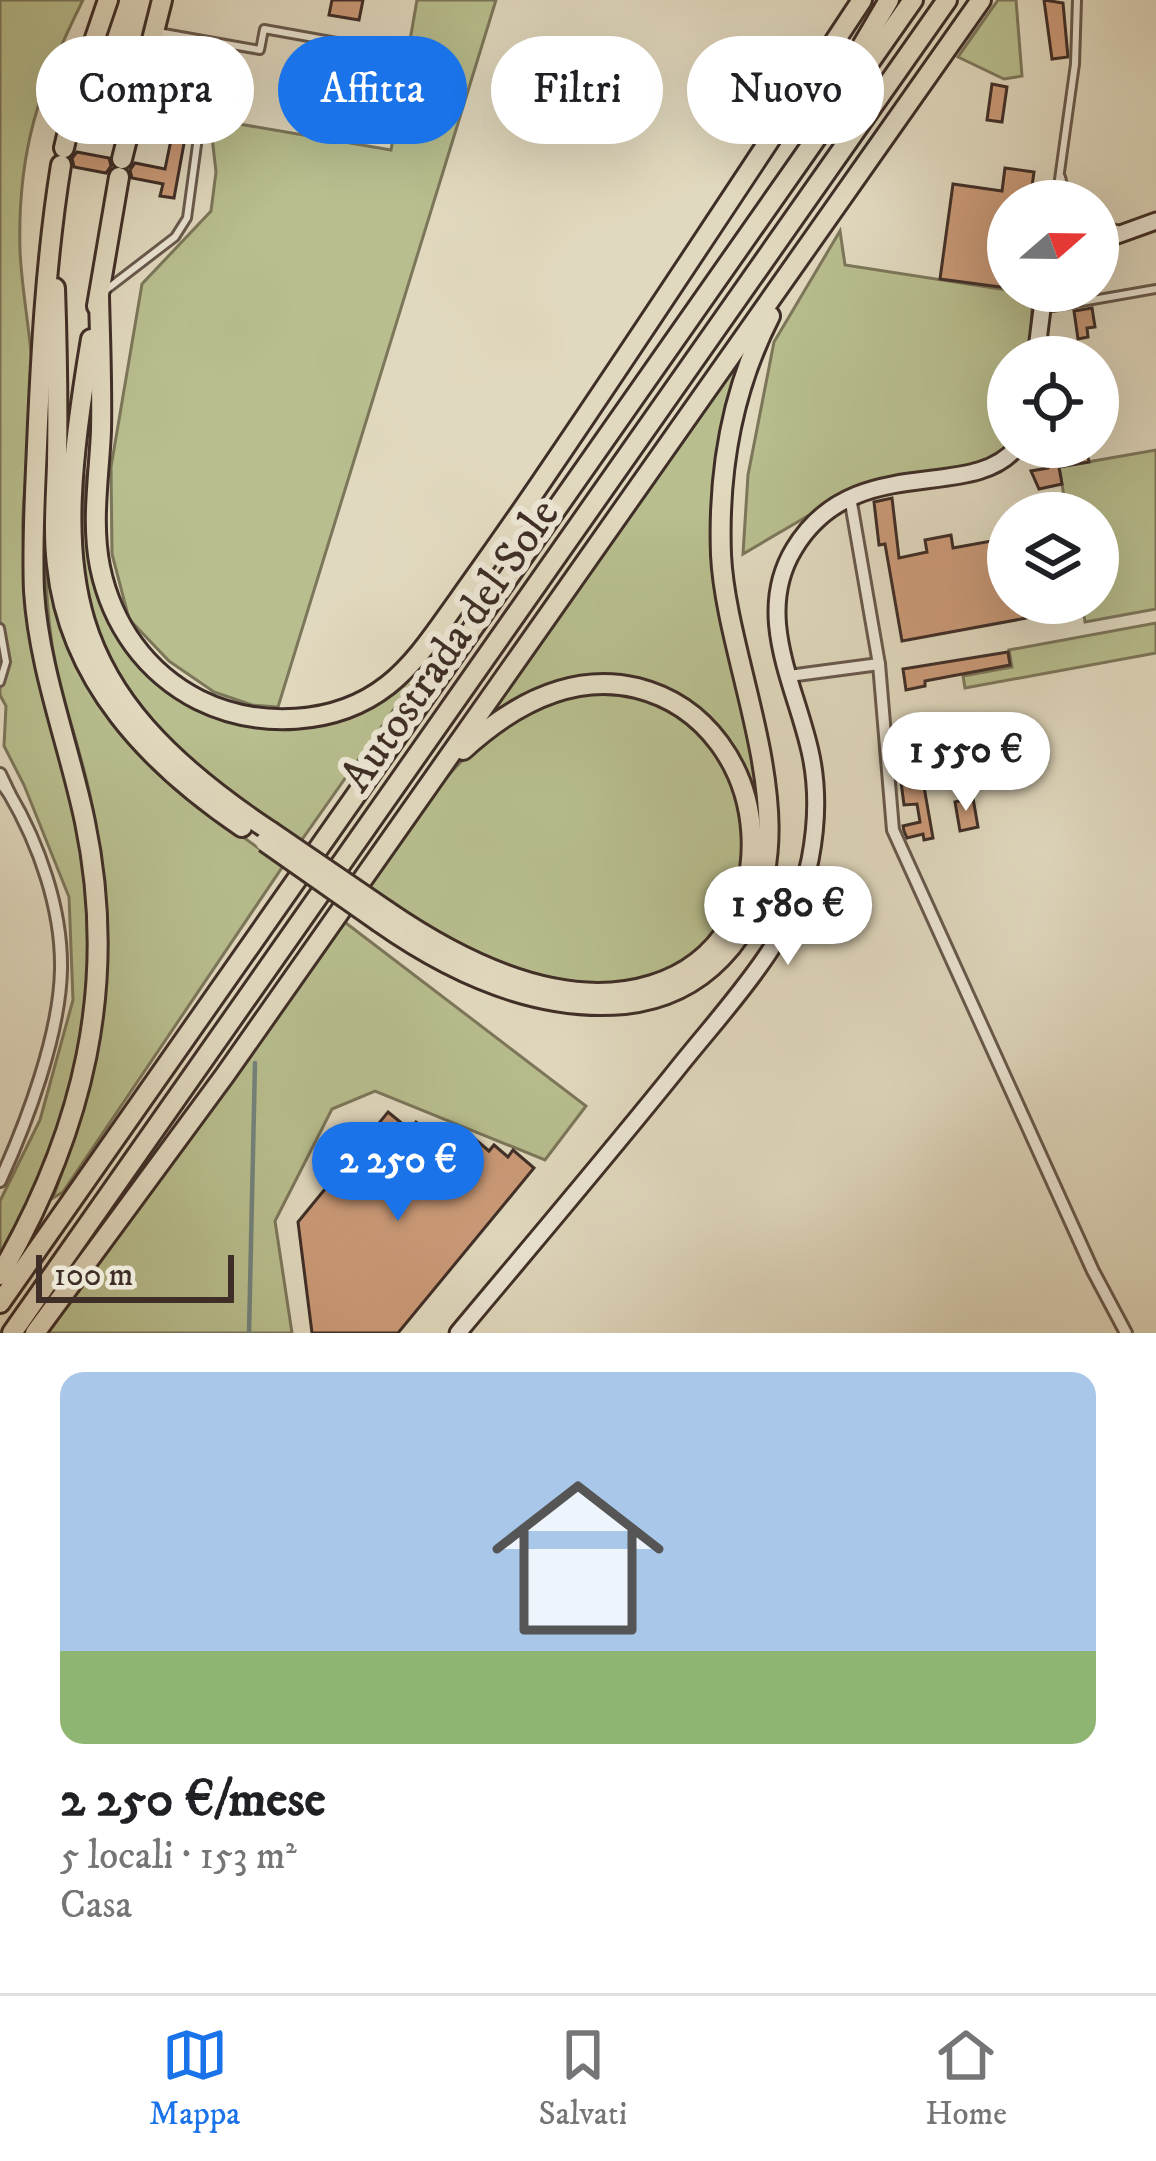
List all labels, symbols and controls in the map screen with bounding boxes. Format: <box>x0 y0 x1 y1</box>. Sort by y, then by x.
chip: Compra <box>36 36 254 144</box>
chip: Affitta <box>278 36 467 144</box>
chip: Filtri <box>491 36 663 144</box>
chip: Nuovo <box>687 36 884 144</box>
north arrow <box>987 180 1119 312</box>
map controls <box>987 180 1119 624</box>
button: locate <box>987 336 1119 468</box>
street label: Autostrada del Sole <box>329 488 572 803</box>
button: layers <box>987 492 1119 624</box>
pin: 1 550 € <box>855 712 1077 814</box>
text: 1 550 € <box>909 726 1023 775</box>
pin: 1 580 € <box>677 866 899 968</box>
text: 1 580 € <box>731 880 845 929</box>
pin: 2 250 € <box>287 1122 509 1224</box>
text: 2 250 € <box>339 1136 457 1185</box>
scale bar <box>36 1249 234 1302</box>
text: 100 m <box>54 1255 133 1296</box>
icon: home <box>470 1450 686 1666</box>
text: 2 250 €/mese <box>60 1768 326 1832</box>
text: 5 locali · 153 m² <box>60 1832 297 1881</box>
text: Casa <box>60 1881 132 1930</box>
tab: Mappa <box>149 2022 240 2135</box>
tab: Salvati <box>539 2022 627 2135</box>
tab: Home <box>925 2022 1007 2135</box>

